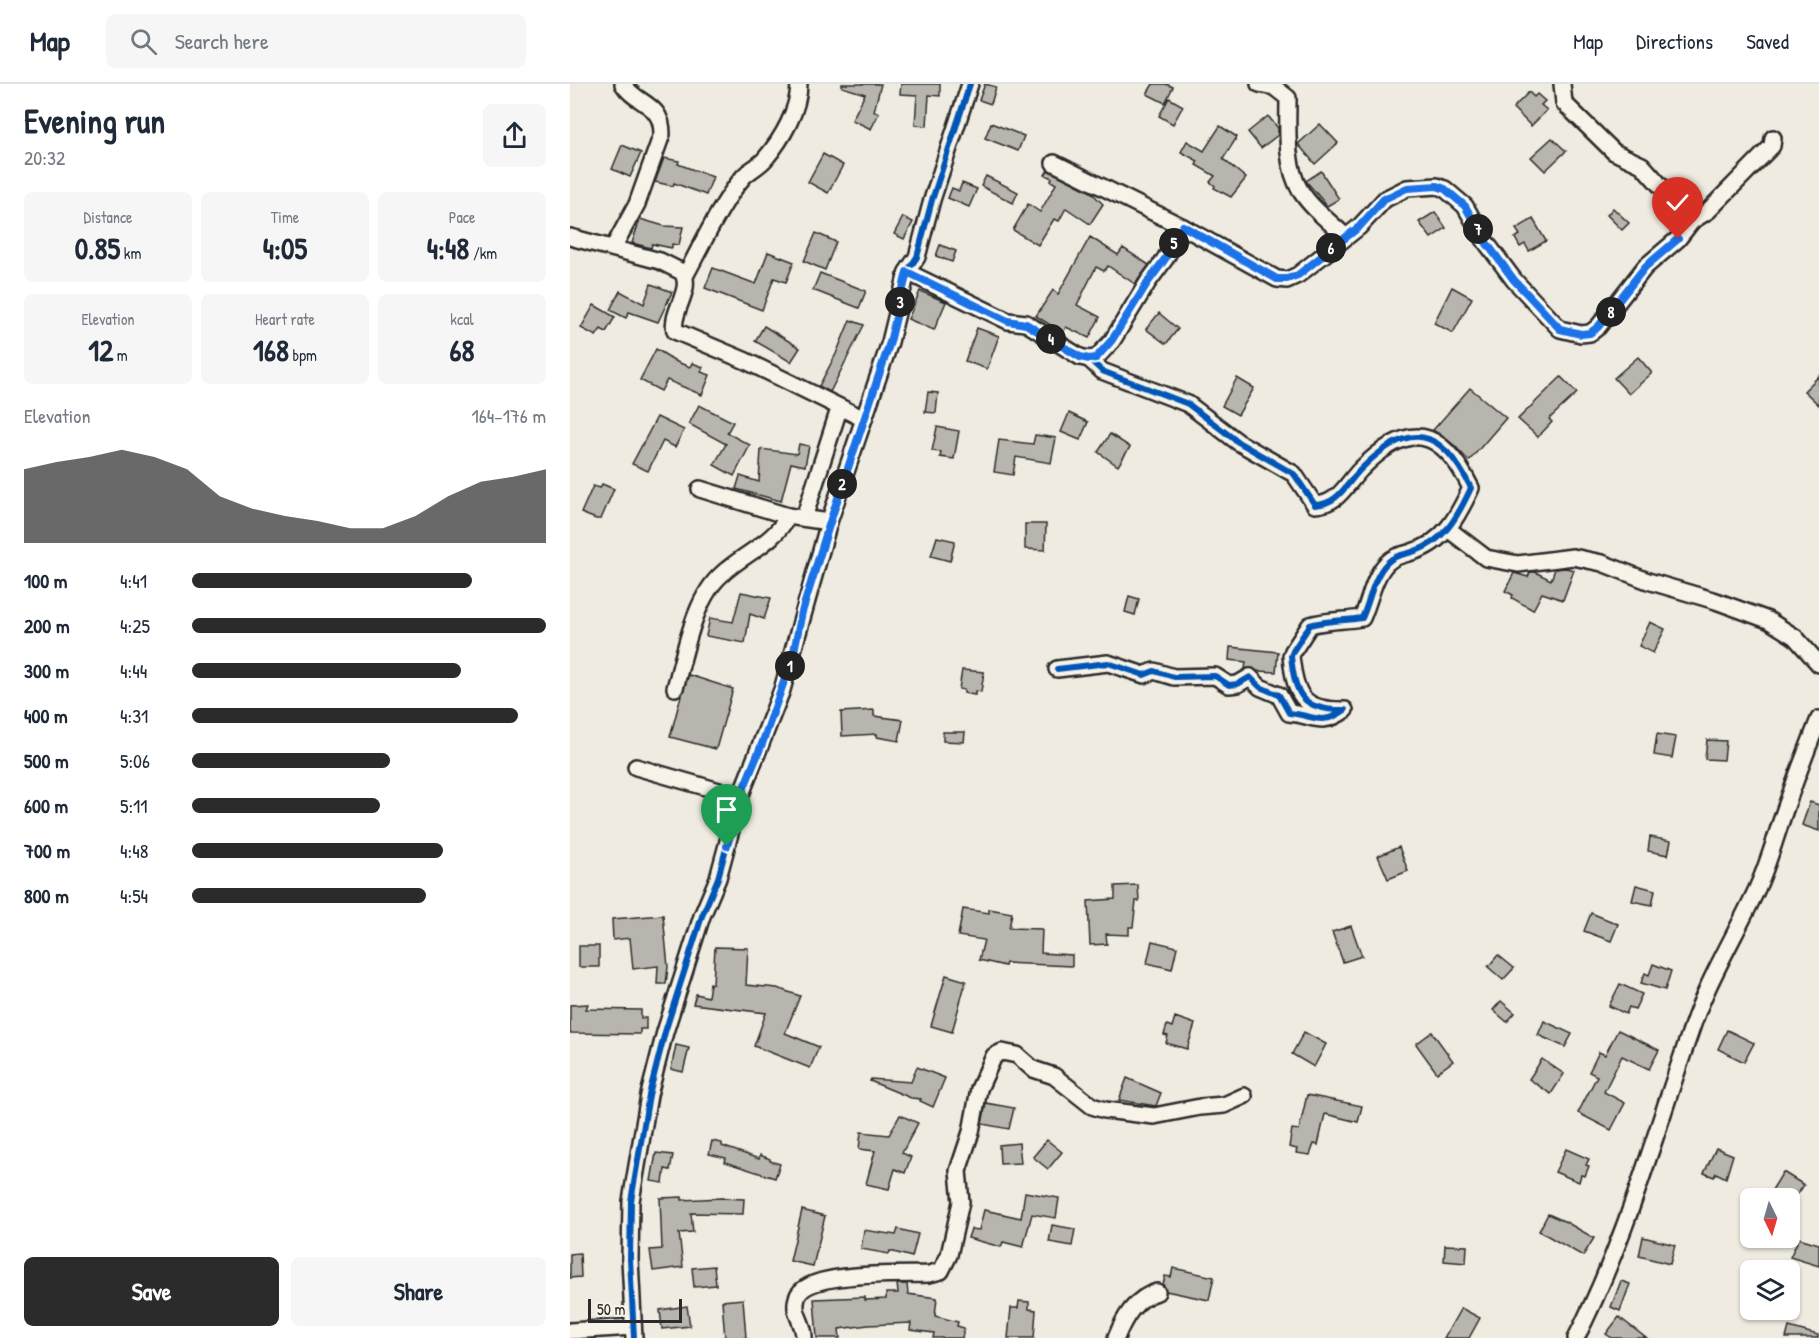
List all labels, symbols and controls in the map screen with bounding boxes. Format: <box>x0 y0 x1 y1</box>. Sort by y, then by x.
search box <box>106 14 526 68</box>
text: Map <box>30 22 70 60</box>
icon: search <box>127 25 160 58</box>
text: Search here <box>175 26 269 56</box>
text: Map <box>1573 27 1603 56</box>
text: Directions <box>1636 27 1713 56</box>
text: Saved <box>1746 27 1789 56</box>
text: Evening run <box>24 99 165 143</box>
button: share <box>483 104 546 167</box>
text: 20:32 <box>24 144 65 171</box>
pin <box>1652 177 1703 239</box>
icon: check <box>1661 186 1694 219</box>
text: Distance <box>84 206 132 228</box>
text: Time <box>271 206 299 228</box>
text: Pace <box>449 206 475 228</box>
pin: 7 <box>1463 214 1493 244</box>
text: 7 <box>1474 218 1482 240</box>
text: 0.85 <box>75 228 120 268</box>
text: 4:05 <box>263 228 307 268</box>
text: 4:48 <box>427 228 469 268</box>
pin: 5 <box>1159 228 1189 258</box>
text: 5 <box>1171 232 1177 254</box>
pin: 6 <box>1316 233 1346 263</box>
text: 6 <box>1328 237 1334 259</box>
text: km <box>120 242 141 264</box>
text: /km <box>469 242 497 264</box>
pin: 3 <box>885 287 915 317</box>
text: 3 <box>896 291 904 313</box>
pin: 8 <box>1596 297 1626 327</box>
text: 8 <box>1608 301 1614 323</box>
text: Elevation <box>81 308 135 330</box>
text: Heart rate <box>255 308 315 330</box>
text: kcal <box>450 308 474 330</box>
pin: 4 <box>1036 324 1066 354</box>
text: 4 <box>1048 328 1054 350</box>
text: 12 <box>88 330 113 370</box>
text: 168 <box>253 330 289 370</box>
text: 68 <box>450 330 474 370</box>
text: m <box>113 344 128 366</box>
text: bpm <box>289 344 317 366</box>
text: Elevation <box>24 402 90 429</box>
text: 164–176 m <box>472 402 546 429</box>
pin: 2 <box>827 469 857 499</box>
text: 2 <box>838 473 846 495</box>
text: 100 m <box>24 567 67 594</box>
text: 4:41 <box>120 567 147 594</box>
text: 200 m <box>24 612 69 639</box>
text: 4:25 <box>120 612 150 639</box>
pin: 1 <box>775 651 805 681</box>
text: 1 <box>787 655 793 677</box>
text: 300 m <box>24 657 69 684</box>
text: 4:44 <box>120 657 147 684</box>
text: 400 m <box>24 702 68 729</box>
text: 4:31 <box>120 702 148 729</box>
text: 500 m <box>24 747 69 774</box>
text: 5:06 <box>120 747 150 774</box>
pin <box>701 784 752 846</box>
text: 600 m <box>24 792 68 819</box>
text: 5:11 <box>120 792 148 819</box>
icon: arrive <box>710 793 743 826</box>
text: 700 m <box>24 837 70 864</box>
text: 4:48 <box>120 837 148 864</box>
text: 800 m <box>24 882 69 909</box>
text: 4:54 <box>120 882 148 909</box>
north arrow <box>1740 1188 1800 1248</box>
map controls <box>1740 1188 1800 1320</box>
button: Save <box>24 1257 279 1326</box>
button: Share <box>291 1257 546 1326</box>
button: layers <box>1740 1260 1800 1320</box>
scale bar <box>588 1296 682 1324</box>
text: 50 m <box>597 1298 626 1320</box>

